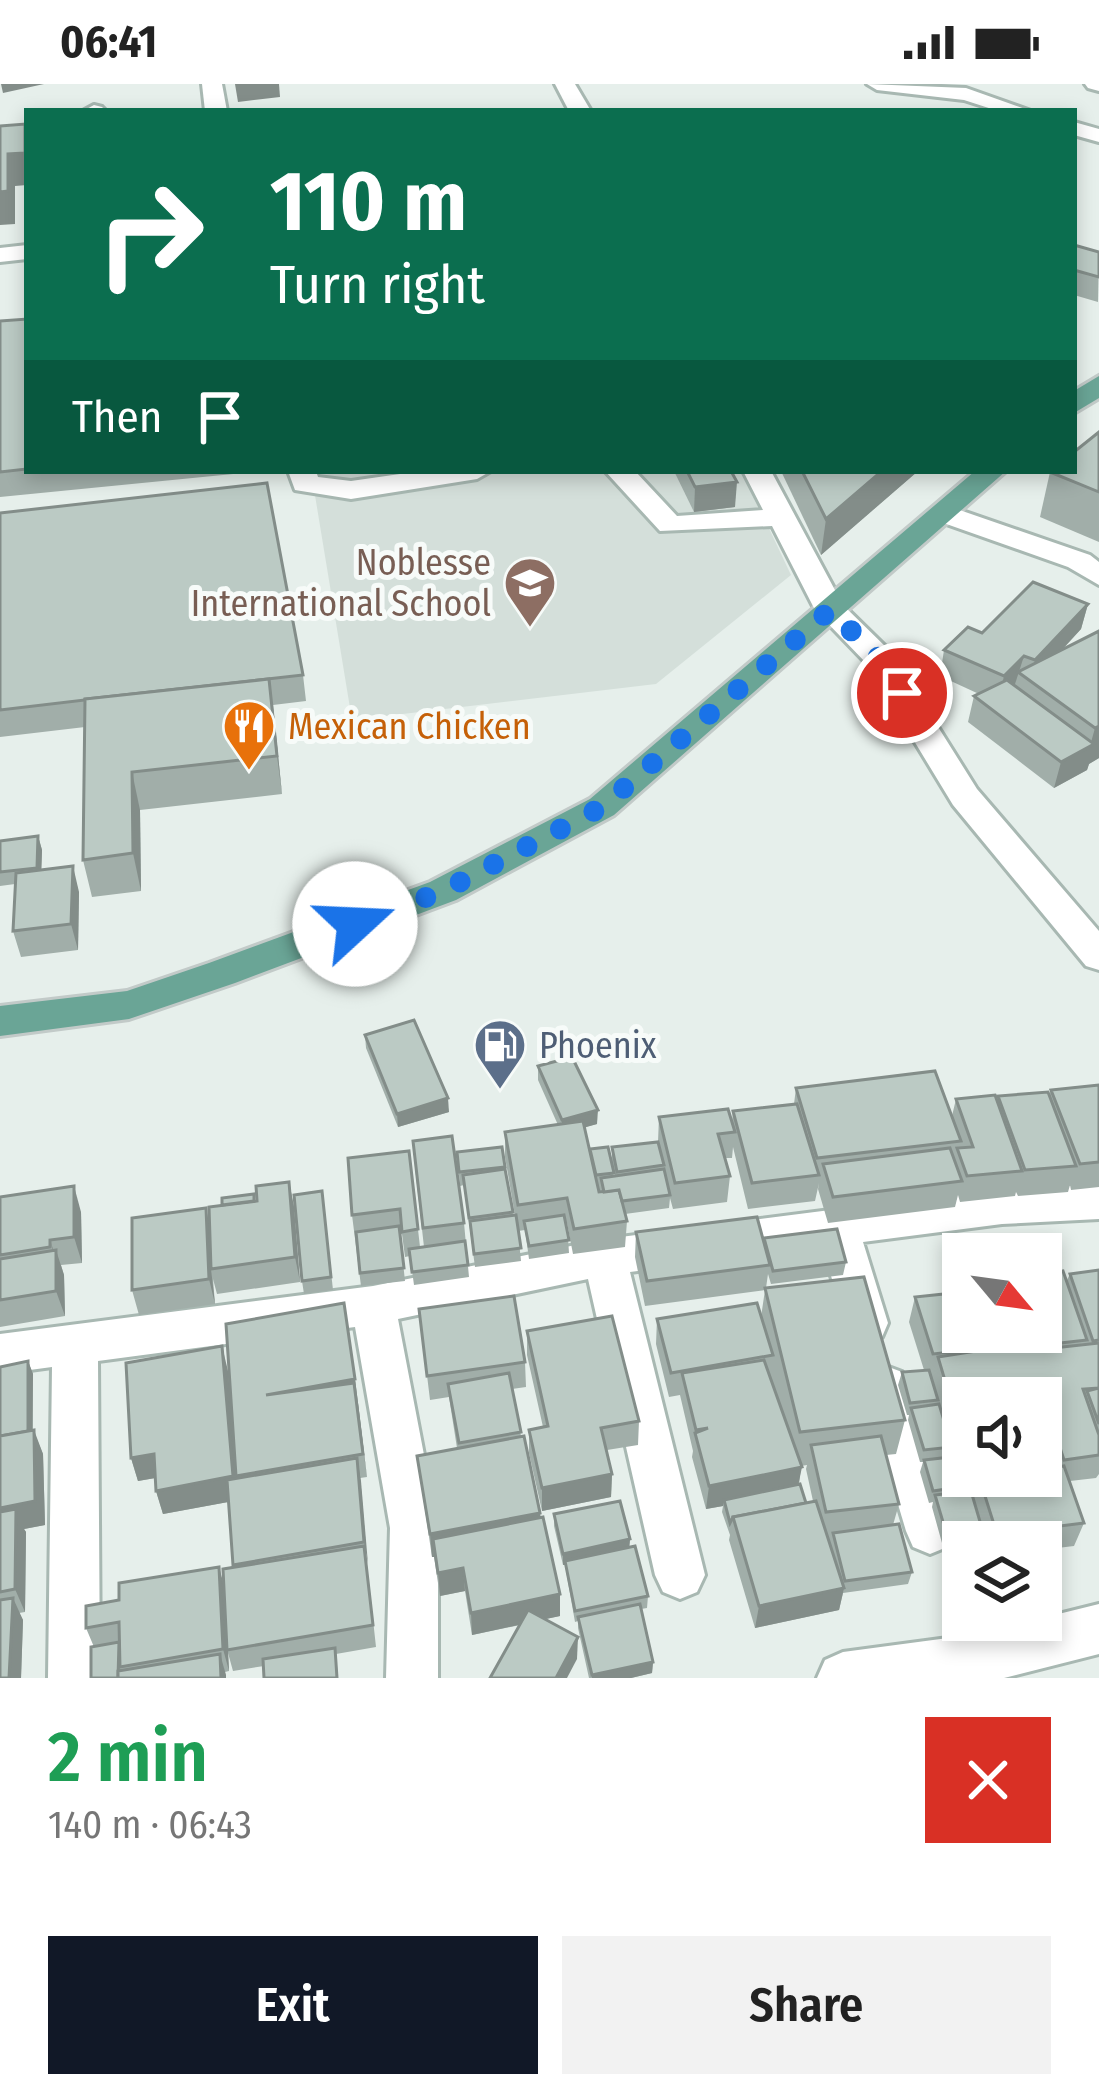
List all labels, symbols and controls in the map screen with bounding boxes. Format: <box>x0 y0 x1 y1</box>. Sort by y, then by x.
text: 06:41 <box>60 15 157 69</box>
text: 110 m <box>270 151 467 252</box>
icon: right <box>72 156 228 312</box>
text: Turn right <box>270 253 485 317</box>
icon: arrive <box>187 384 253 450</box>
text: Then <box>72 390 163 444</box>
place label: Noblesse International School <box>191 541 491 626</box>
school or university icon: Noblesse International School <box>502 555 558 629</box>
pin <box>851 642 953 744</box>
icon: arrive <box>869 660 935 726</box>
restaurant icon: Mexican Chicken <box>221 698 277 772</box>
place label: Mexican Chicken <box>288 705 531 749</box>
position arrow <box>292 861 418 987</box>
fuel station icon: Phoenix <box>472 1017 528 1091</box>
place label: Phoenix <box>539 1024 657 1068</box>
north arrow <box>942 1233 1062 1353</box>
map controls <box>942 1233 1062 1641</box>
button: sound <box>942 1377 1062 1497</box>
button: layers <box>942 1521 1062 1641</box>
text: 2 min <box>48 1714 208 1800</box>
button: close <box>925 1717 1051 1843</box>
text: 140 m · 06:43 <box>48 1802 252 1848</box>
button: Exit <box>48 1936 538 2074</box>
button: Share <box>562 1936 1051 2074</box>

